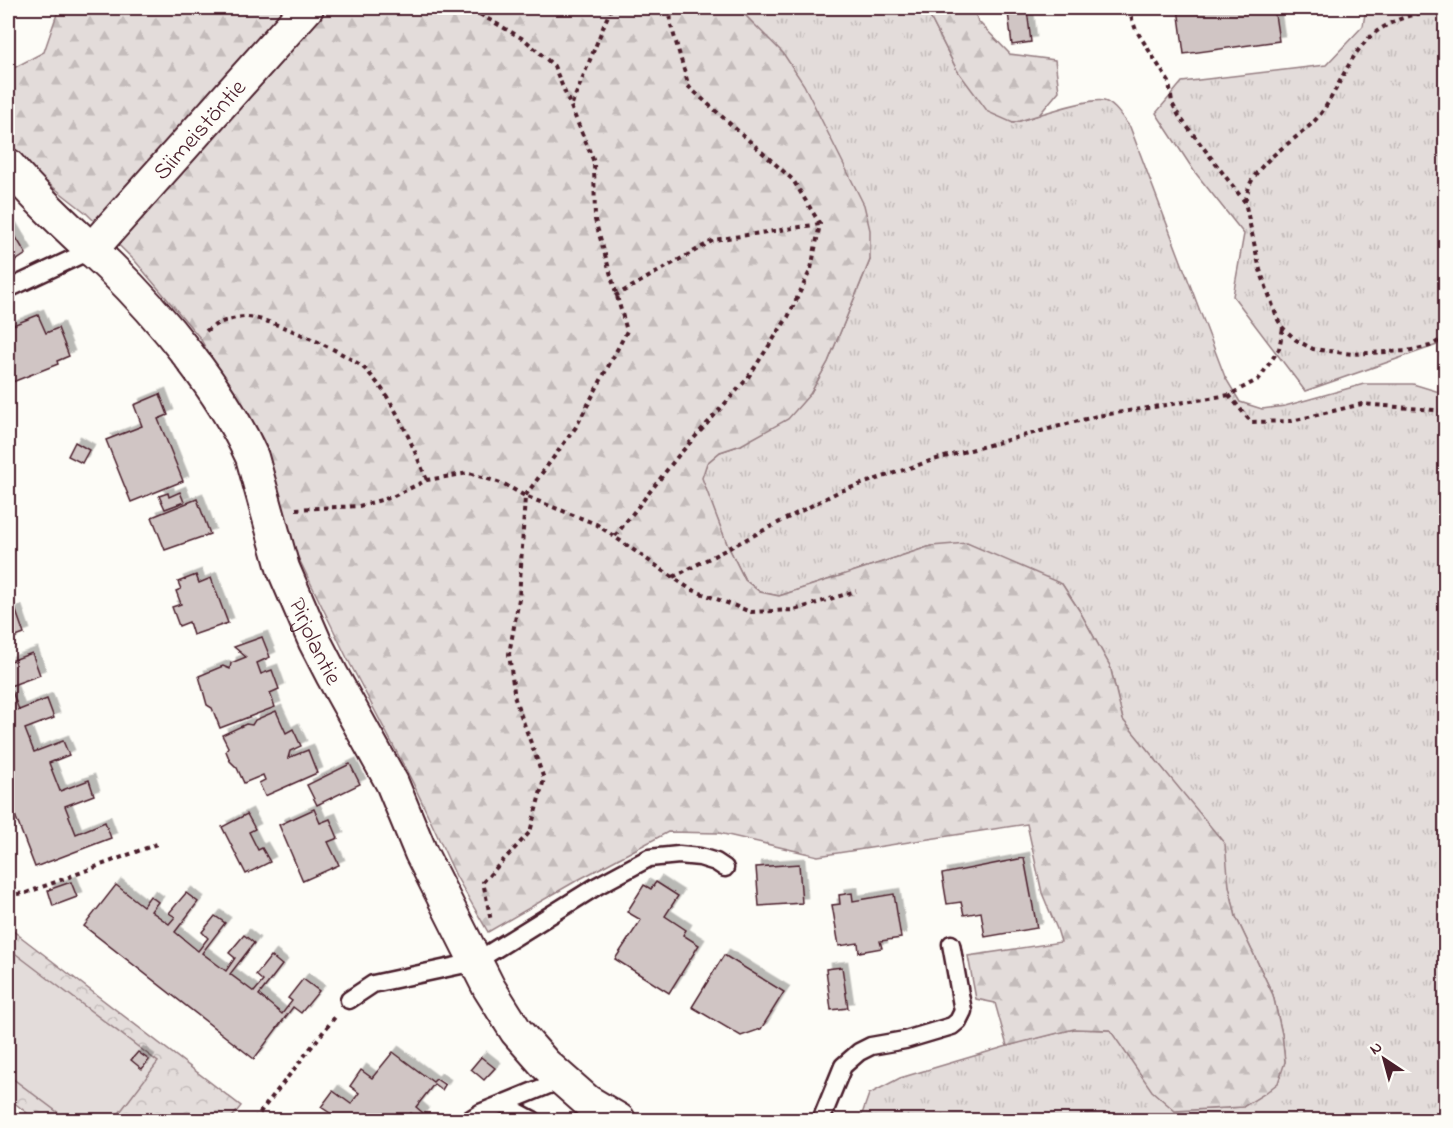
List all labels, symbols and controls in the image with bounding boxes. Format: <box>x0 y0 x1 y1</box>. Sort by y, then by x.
street label: Siimeistöntie <box>146 72 256 189</box>
street label: Pirjolantie <box>278 593 349 693</box>
north arrow <box>1354 1029 1414 1089</box>
text: N <box>1365 1035 1388 1061</box>

